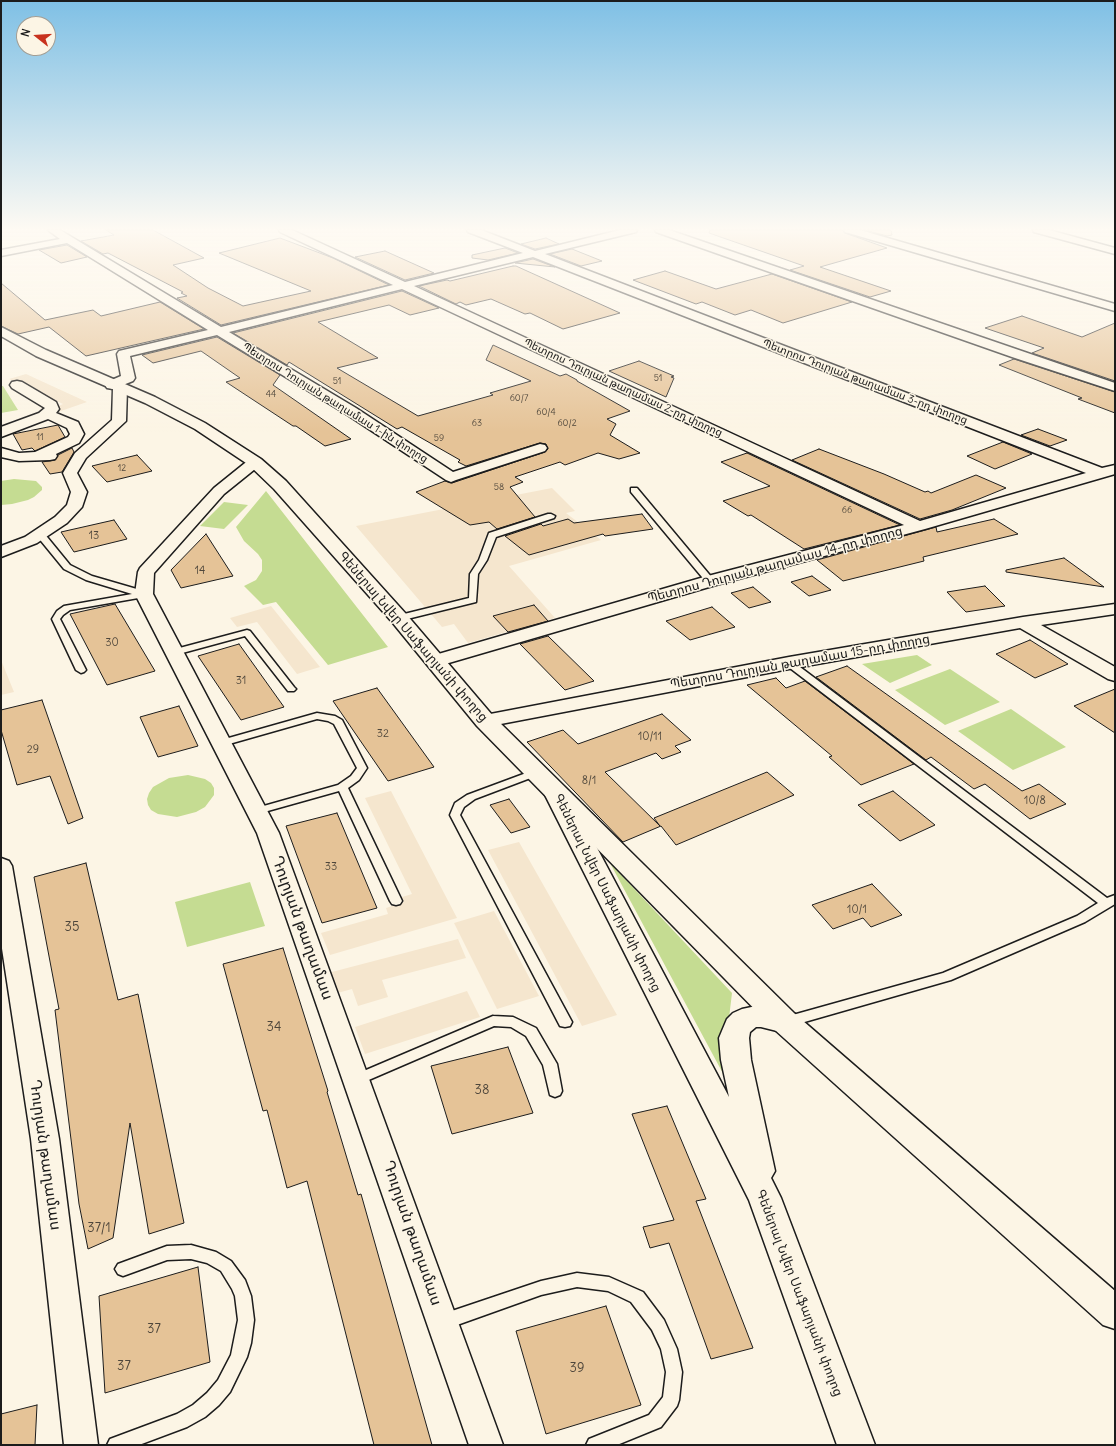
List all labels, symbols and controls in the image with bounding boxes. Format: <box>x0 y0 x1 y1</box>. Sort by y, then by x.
north arrow <box>16 16 56 56</box>
text: N <box>18 27 33 38</box>
street label: Պետրոս Դուրյան թաղամաս 2-րդ փողոց <box>521 336 725 440</box>
street label: Պետրոս Դուրյան թաղամաս 3-րդ փողոց <box>761 337 969 427</box>
street label: Պետրոս Դուրյան թաղամաս 1-ին փողոց <box>240 340 430 466</box>
house number: 51 <box>654 373 662 383</box>
house number: 51 <box>333 376 341 386</box>
house number: 44 <box>266 389 276 399</box>
house number: 60/7 <box>510 393 528 403</box>
house number: 60/4 <box>536 407 556 417</box>
house number: 63 <box>472 418 482 428</box>
house number: 60/2 <box>557 418 577 428</box>
house number: 11 <box>36 432 44 442</box>
house number: 59 <box>434 433 444 443</box>
house number: 12 <box>118 463 126 473</box>
house number: 58 <box>494 482 504 492</box>
house number: 66 <box>842 505 852 515</box>
street label: Պետրոս Դուրյան թաղամաս 14-րդ փողոց <box>646 523 904 607</box>
house number: 13 <box>89 529 99 543</box>
street label: Գեներալ Նվեր Սաֆարյանի փողոց <box>335 549 491 725</box>
house number: 14 <box>195 564 205 578</box>
street label: Պետրոս Դուրյան թաղամաս 15-րդ փողոց <box>669 631 931 693</box>
house number: 30 <box>105 636 119 650</box>
house number: 31 <box>236 674 246 688</box>
house number: 32 <box>377 727 389 741</box>
house number: 10/11 <box>638 730 662 744</box>
house number: 29 <box>27 743 39 757</box>
house number: 8/1 <box>582 774 596 788</box>
street label: Գեներալ Նվեր Սաֆարյանի փողոց <box>550 791 664 995</box>
house number: 10/8 <box>1024 794 1046 808</box>
street label: Դուրյան թաղամաս <box>267 853 337 1003</box>
house number: 33 <box>325 860 337 874</box>
house number: 10/1 <box>847 903 867 917</box>
house number: 35 <box>65 919 79 935</box>
house number: 34 <box>267 1019 281 1035</box>
street label: Դուրյան թաղամաս <box>25 1078 65 1232</box>
house number: 38 <box>475 1082 489 1098</box>
street label: Դուրյան թաղամաս <box>378 1158 446 1308</box>
street label: Գեներալ Նվեր Սաֆարյանի փողոց <box>752 1187 846 1399</box>
house number: 37/1 <box>87 1220 111 1236</box>
house number: 37 <box>147 1321 161 1337</box>
house number: 37 <box>117 1358 131 1374</box>
house number: 39 <box>570 1360 584 1376</box>

